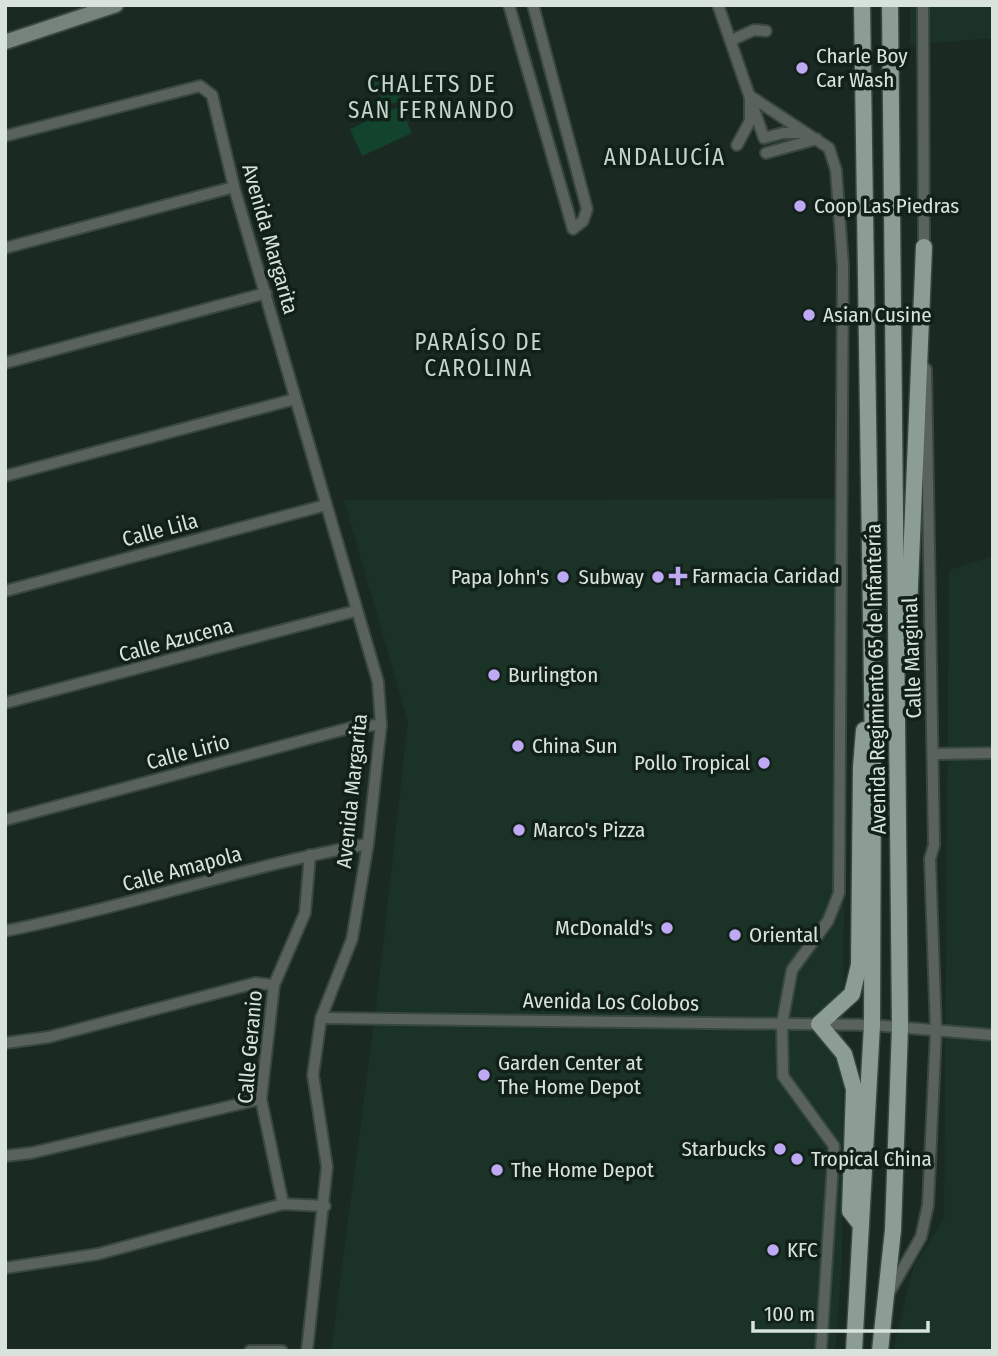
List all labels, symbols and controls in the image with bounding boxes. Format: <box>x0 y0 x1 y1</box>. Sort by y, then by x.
place label: Charle Boy Car Wash <box>816 43 908 93</box>
marker: Charle Boy Car Wash <box>794 60 810 76</box>
district label: CHALETS DE SAN FERNANDO <box>348 70 516 124</box>
district label: ANDALUCÍA <box>604 142 726 171</box>
street label: Avenida Margarita <box>236 161 304 317</box>
place label: Coop Las Piedras <box>814 193 959 219</box>
marker: Coop Las Piedras <box>792 198 808 214</box>
place label: Asian Cusine <box>823 302 932 328</box>
marker: Asian Cusine <box>801 307 817 323</box>
district label: PARAÍSO DE CAROLINA <box>415 327 543 382</box>
street label: Calle Lila <box>119 507 201 553</box>
street label: Avenida Regimiento 65 de Infantería <box>860 523 892 835</box>
place label: Farmacia Caridad <box>692 563 840 589</box>
place label: Papa John's <box>451 564 549 590</box>
place label: Subway <box>579 564 645 590</box>
marker: Farmacia Caridad <box>670 568 686 584</box>
marker: Papa John's <box>555 569 571 585</box>
marker: Subway <box>650 569 666 585</box>
street label: Calle Marginal <box>897 597 927 719</box>
street label: Calle Azucena <box>116 612 236 668</box>
place label: Burlington <box>508 662 598 688</box>
marker: Burlington <box>486 667 502 683</box>
street label: Avenida Margarita <box>331 712 373 870</box>
street label: Calle Lirio <box>144 728 232 776</box>
place label: China Sun <box>532 733 618 759</box>
marker: China Sun <box>510 738 526 754</box>
place label: Pollo Tropical <box>634 750 750 776</box>
marker: Pollo Tropical <box>756 755 772 771</box>
place label: Marco's Pizza <box>533 817 645 843</box>
marker: Marco's Pizza <box>511 822 527 838</box>
street label: Calle Amapola <box>120 841 244 897</box>
place label: McDonald's <box>555 915 653 941</box>
marker: McDonald's <box>659 920 675 936</box>
place label: Oriental <box>749 922 819 948</box>
marker: Oriental <box>727 927 743 943</box>
street label: Avenida Los Colobos <box>523 987 699 1017</box>
street label: Calle Geranio <box>232 989 268 1105</box>
place label: Garden Center at The Home Depot <box>498 1050 643 1100</box>
marker: Garden Center at The Home Depot <box>476 1067 492 1083</box>
place label: Starbucks <box>681 1136 766 1162</box>
marker: Starbucks <box>772 1141 788 1157</box>
place label: Tropical China <box>811 1146 932 1172</box>
marker: Tropical China <box>789 1151 805 1167</box>
place label: The Home Depot <box>511 1157 654 1183</box>
marker: The Home Depot <box>489 1162 505 1178</box>
place label: KFC <box>787 1237 818 1263</box>
marker: KFC <box>765 1242 781 1258</box>
scale bar <box>753 1290 928 1334</box>
text: 100 m <box>764 1301 815 1327</box>

